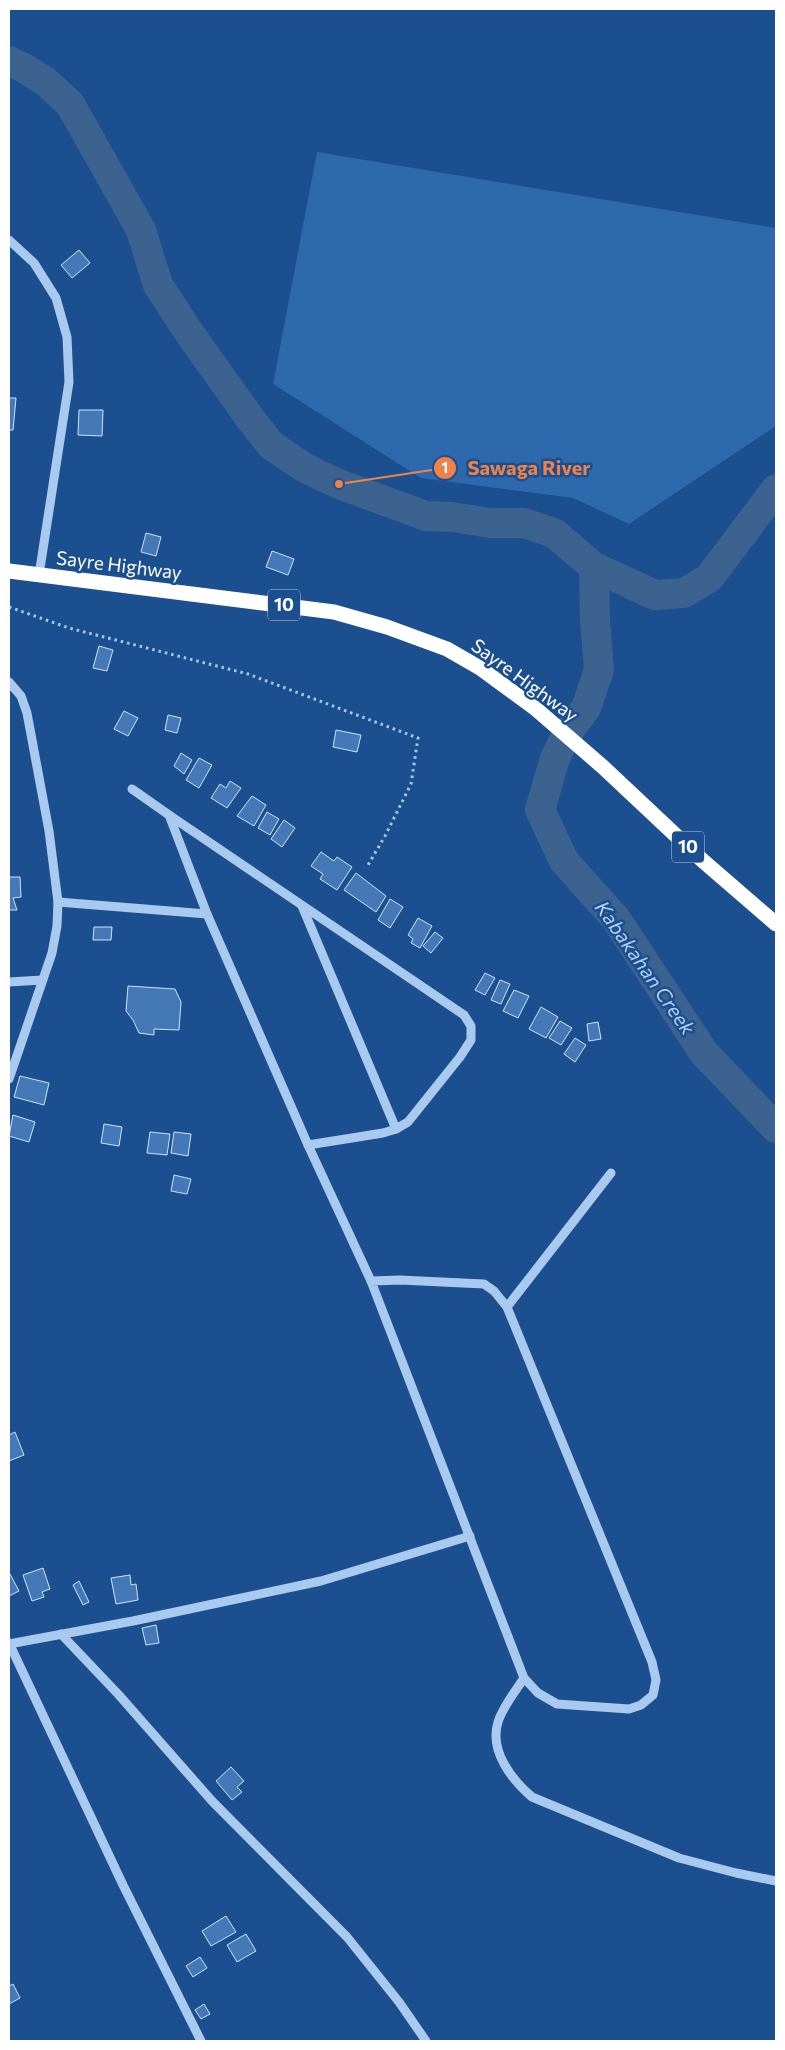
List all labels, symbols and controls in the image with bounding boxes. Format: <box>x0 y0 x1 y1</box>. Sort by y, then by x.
callout: Sawaga River <box>433 450 601 485</box>
text: Sawaga River <box>467 455 591 479</box>
text: 1 <box>442 458 448 476</box>
street label: Sayre Highway <box>55 545 183 584</box>
road number: 10 <box>268 590 300 620</box>
street label: Sayre Highway <box>467 633 583 726</box>
road number: 10 <box>672 832 704 862</box>
water label: Kabakahan Creek <box>591 896 702 1040</box>

